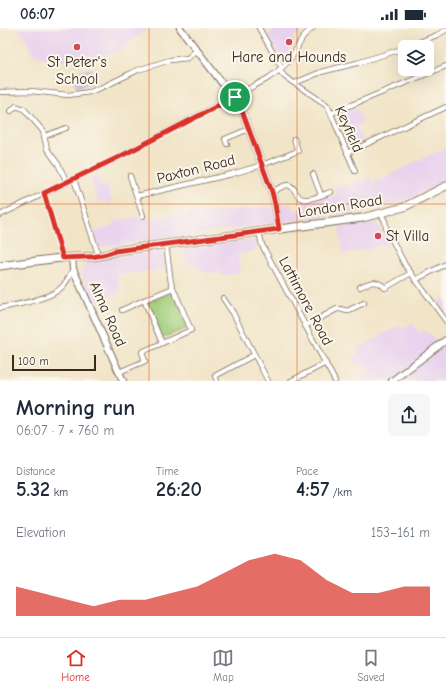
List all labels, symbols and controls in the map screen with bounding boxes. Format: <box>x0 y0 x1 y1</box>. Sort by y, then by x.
text: 06:07 <box>20 5 55 23</box>
marker: Hare and Hounds <box>284 37 294 47</box>
map controls <box>398 40 434 76</box>
button: layers <box>398 40 434 76</box>
marker: St Peter's School <box>72 42 82 52</box>
place label: Hare and Hounds <box>232 48 346 66</box>
place label: St Peter's School <box>47 53 107 88</box>
pin <box>218 80 252 114</box>
icon: arrive <box>224 86 246 108</box>
street label: Keyfield <box>331 103 367 155</box>
street label: Paxton Road <box>155 151 237 187</box>
street label: London Road <box>297 190 383 222</box>
place label: St Villa <box>386 227 429 245</box>
marker: St Villa <box>373 231 383 241</box>
street label: Lattimore Road <box>275 254 337 348</box>
street label: Alma Road <box>86 279 130 349</box>
scale bar <box>12 353 96 372</box>
text: 100 m <box>18 355 49 368</box>
button: share <box>388 394 430 436</box>
text: Morning run <box>16 395 135 421</box>
text: 06:07 · 7 × 760 m <box>16 423 114 438</box>
text: Distance <box>16 465 55 478</box>
text: Time <box>156 465 179 478</box>
text: Pace <box>296 465 318 478</box>
text: 5.32 <box>16 478 50 501</box>
text: 26:20 <box>156 478 202 501</box>
text: 4:57 <box>296 478 329 501</box>
text: km <box>50 486 68 499</box>
text: /km <box>329 486 352 499</box>
text: Elevation <box>16 525 66 540</box>
text: 153–161 m <box>371 525 430 540</box>
tab: Home <box>61 647 90 684</box>
tab: Map <box>212 647 234 684</box>
tab: Saved <box>357 647 385 684</box>

